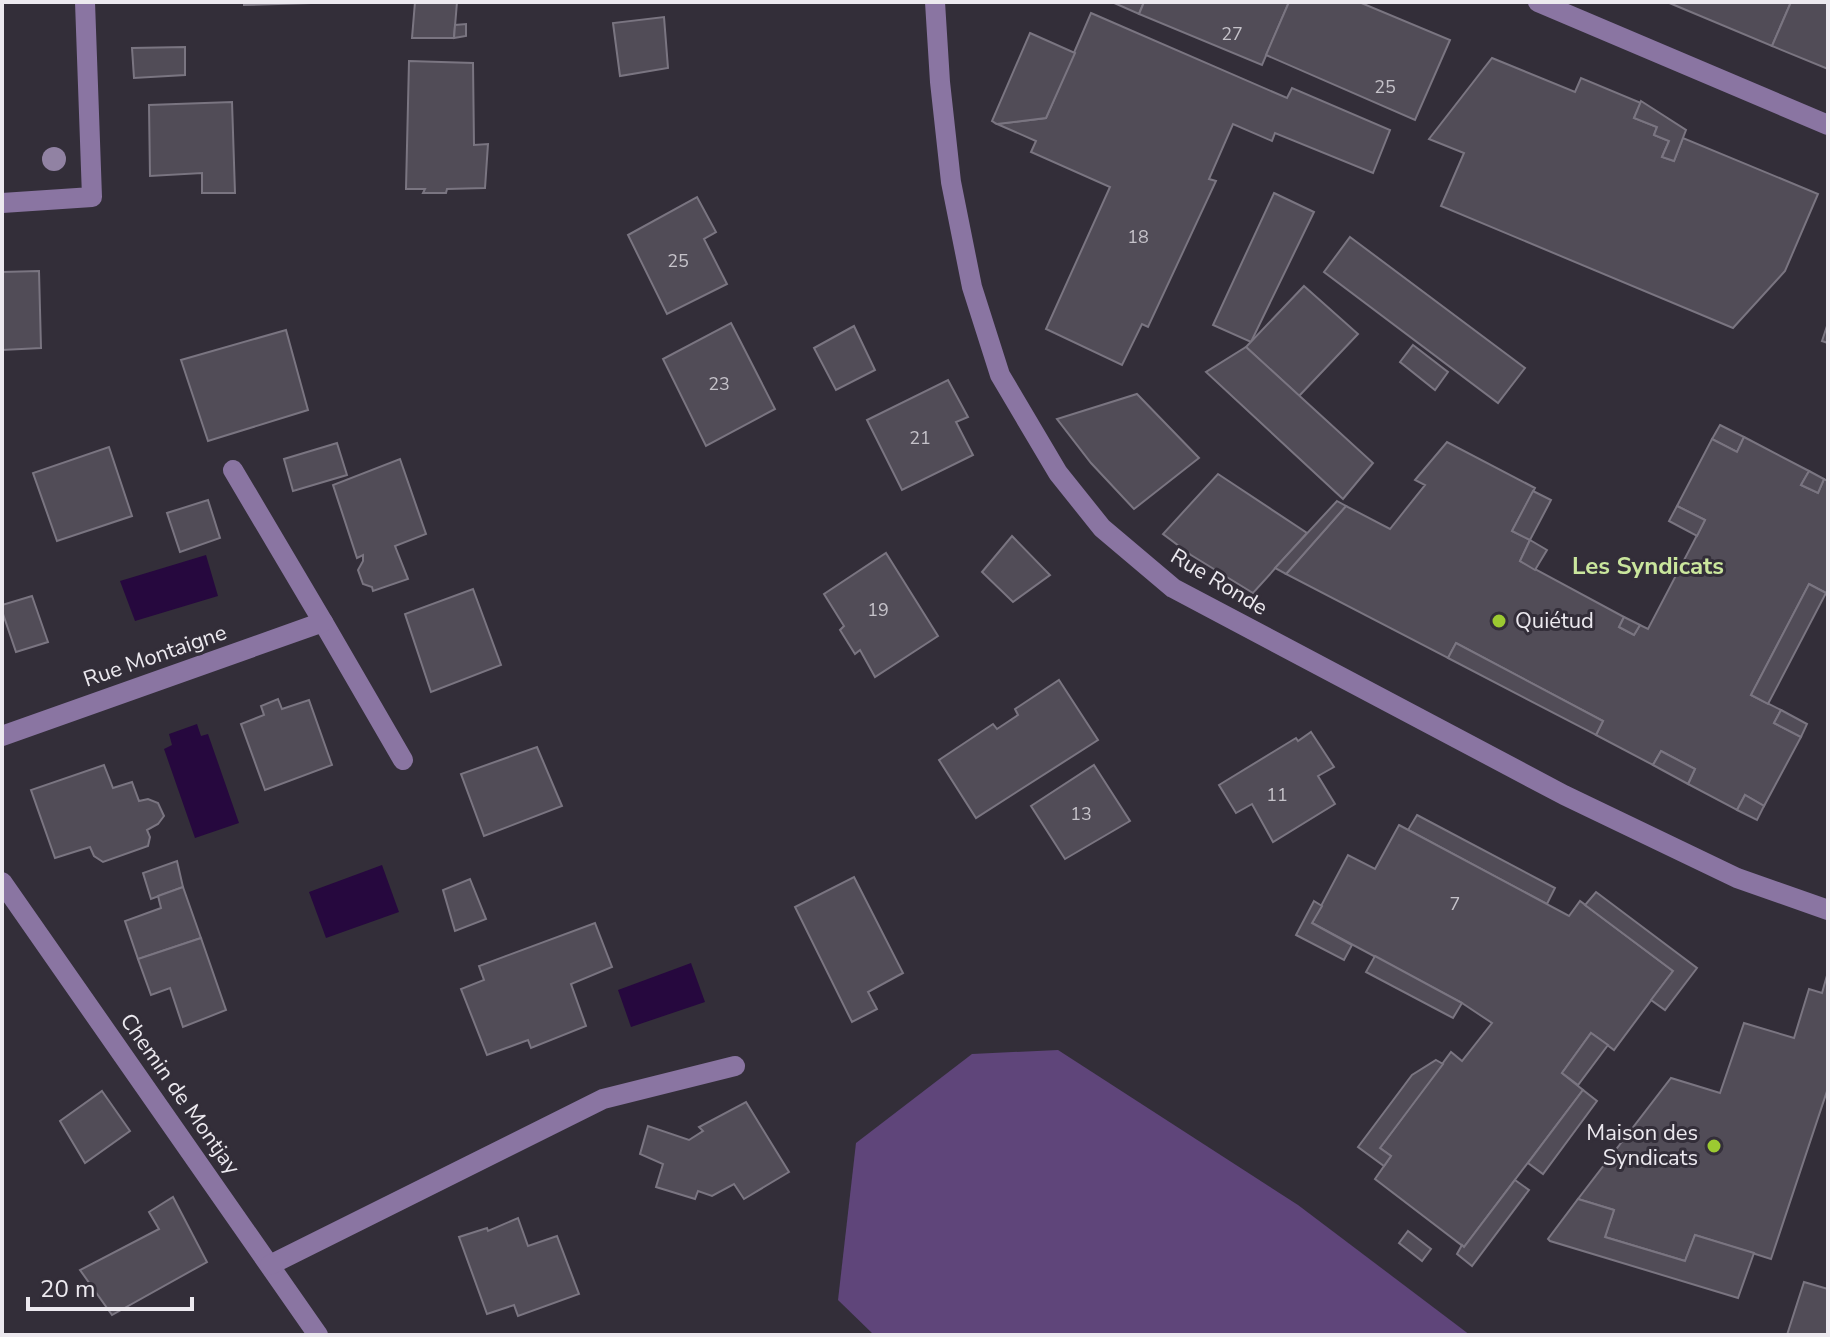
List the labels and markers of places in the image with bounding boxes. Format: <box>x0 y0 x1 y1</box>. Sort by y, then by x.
place label: Quiétud <box>1515 606 1594 636</box>
marker: Quiétud <box>1490 612 1508 630</box>
place label: Maison des Syndicats <box>1586 1118 1698 1173</box>
marker: Maison des Syndicats <box>1705 1137 1723 1155</box>

